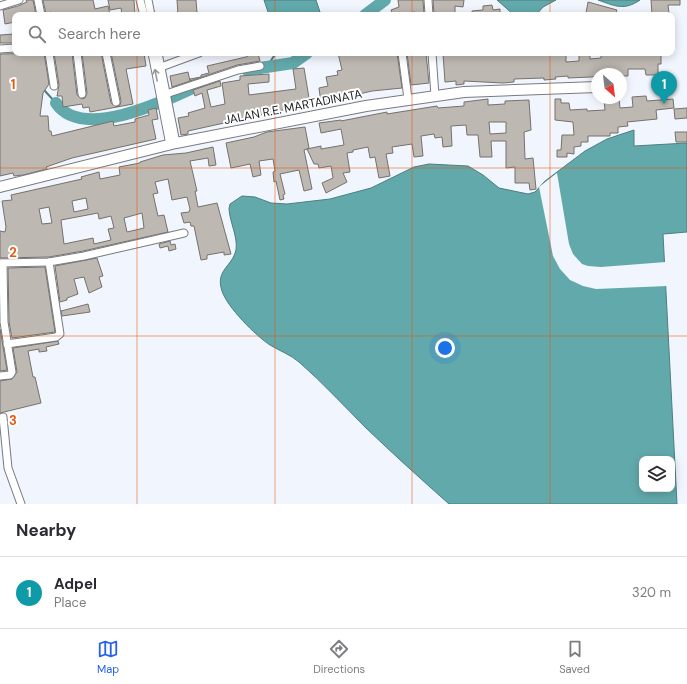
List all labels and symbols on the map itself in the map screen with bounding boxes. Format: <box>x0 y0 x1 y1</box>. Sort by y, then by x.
north arrow <box>591 68 627 104</box>
one-way arrow <box>151 69 159 82</box>
pin: 1 <box>651 71 677 104</box>
text: 1 <box>11 76 15 93</box>
street label: JALAN R.E. MARTADINATA <box>223 86 363 128</box>
text: 2 <box>9 244 17 261</box>
your location <box>435 338 455 358</box>
text: 3 <box>9 412 17 429</box>

